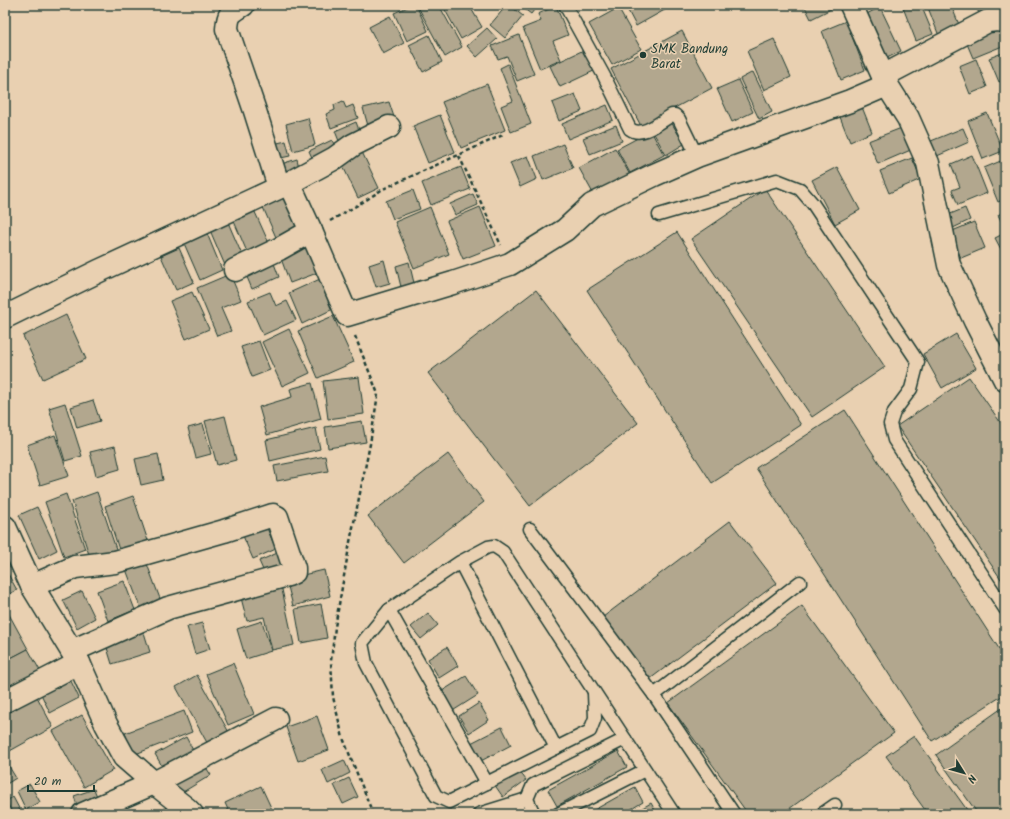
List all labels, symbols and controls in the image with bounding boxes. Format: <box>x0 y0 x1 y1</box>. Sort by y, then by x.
place label: SMK Bandung Barat <box>651 39 728 75</box>
marker: SMK Bandung Barat <box>638 50 648 60</box>
north arrow <box>944 753 984 793</box>
scale bar <box>28 767 94 793</box>
text: N <box>962 770 980 787</box>
text: 20 m <box>34 772 62 791</box>

